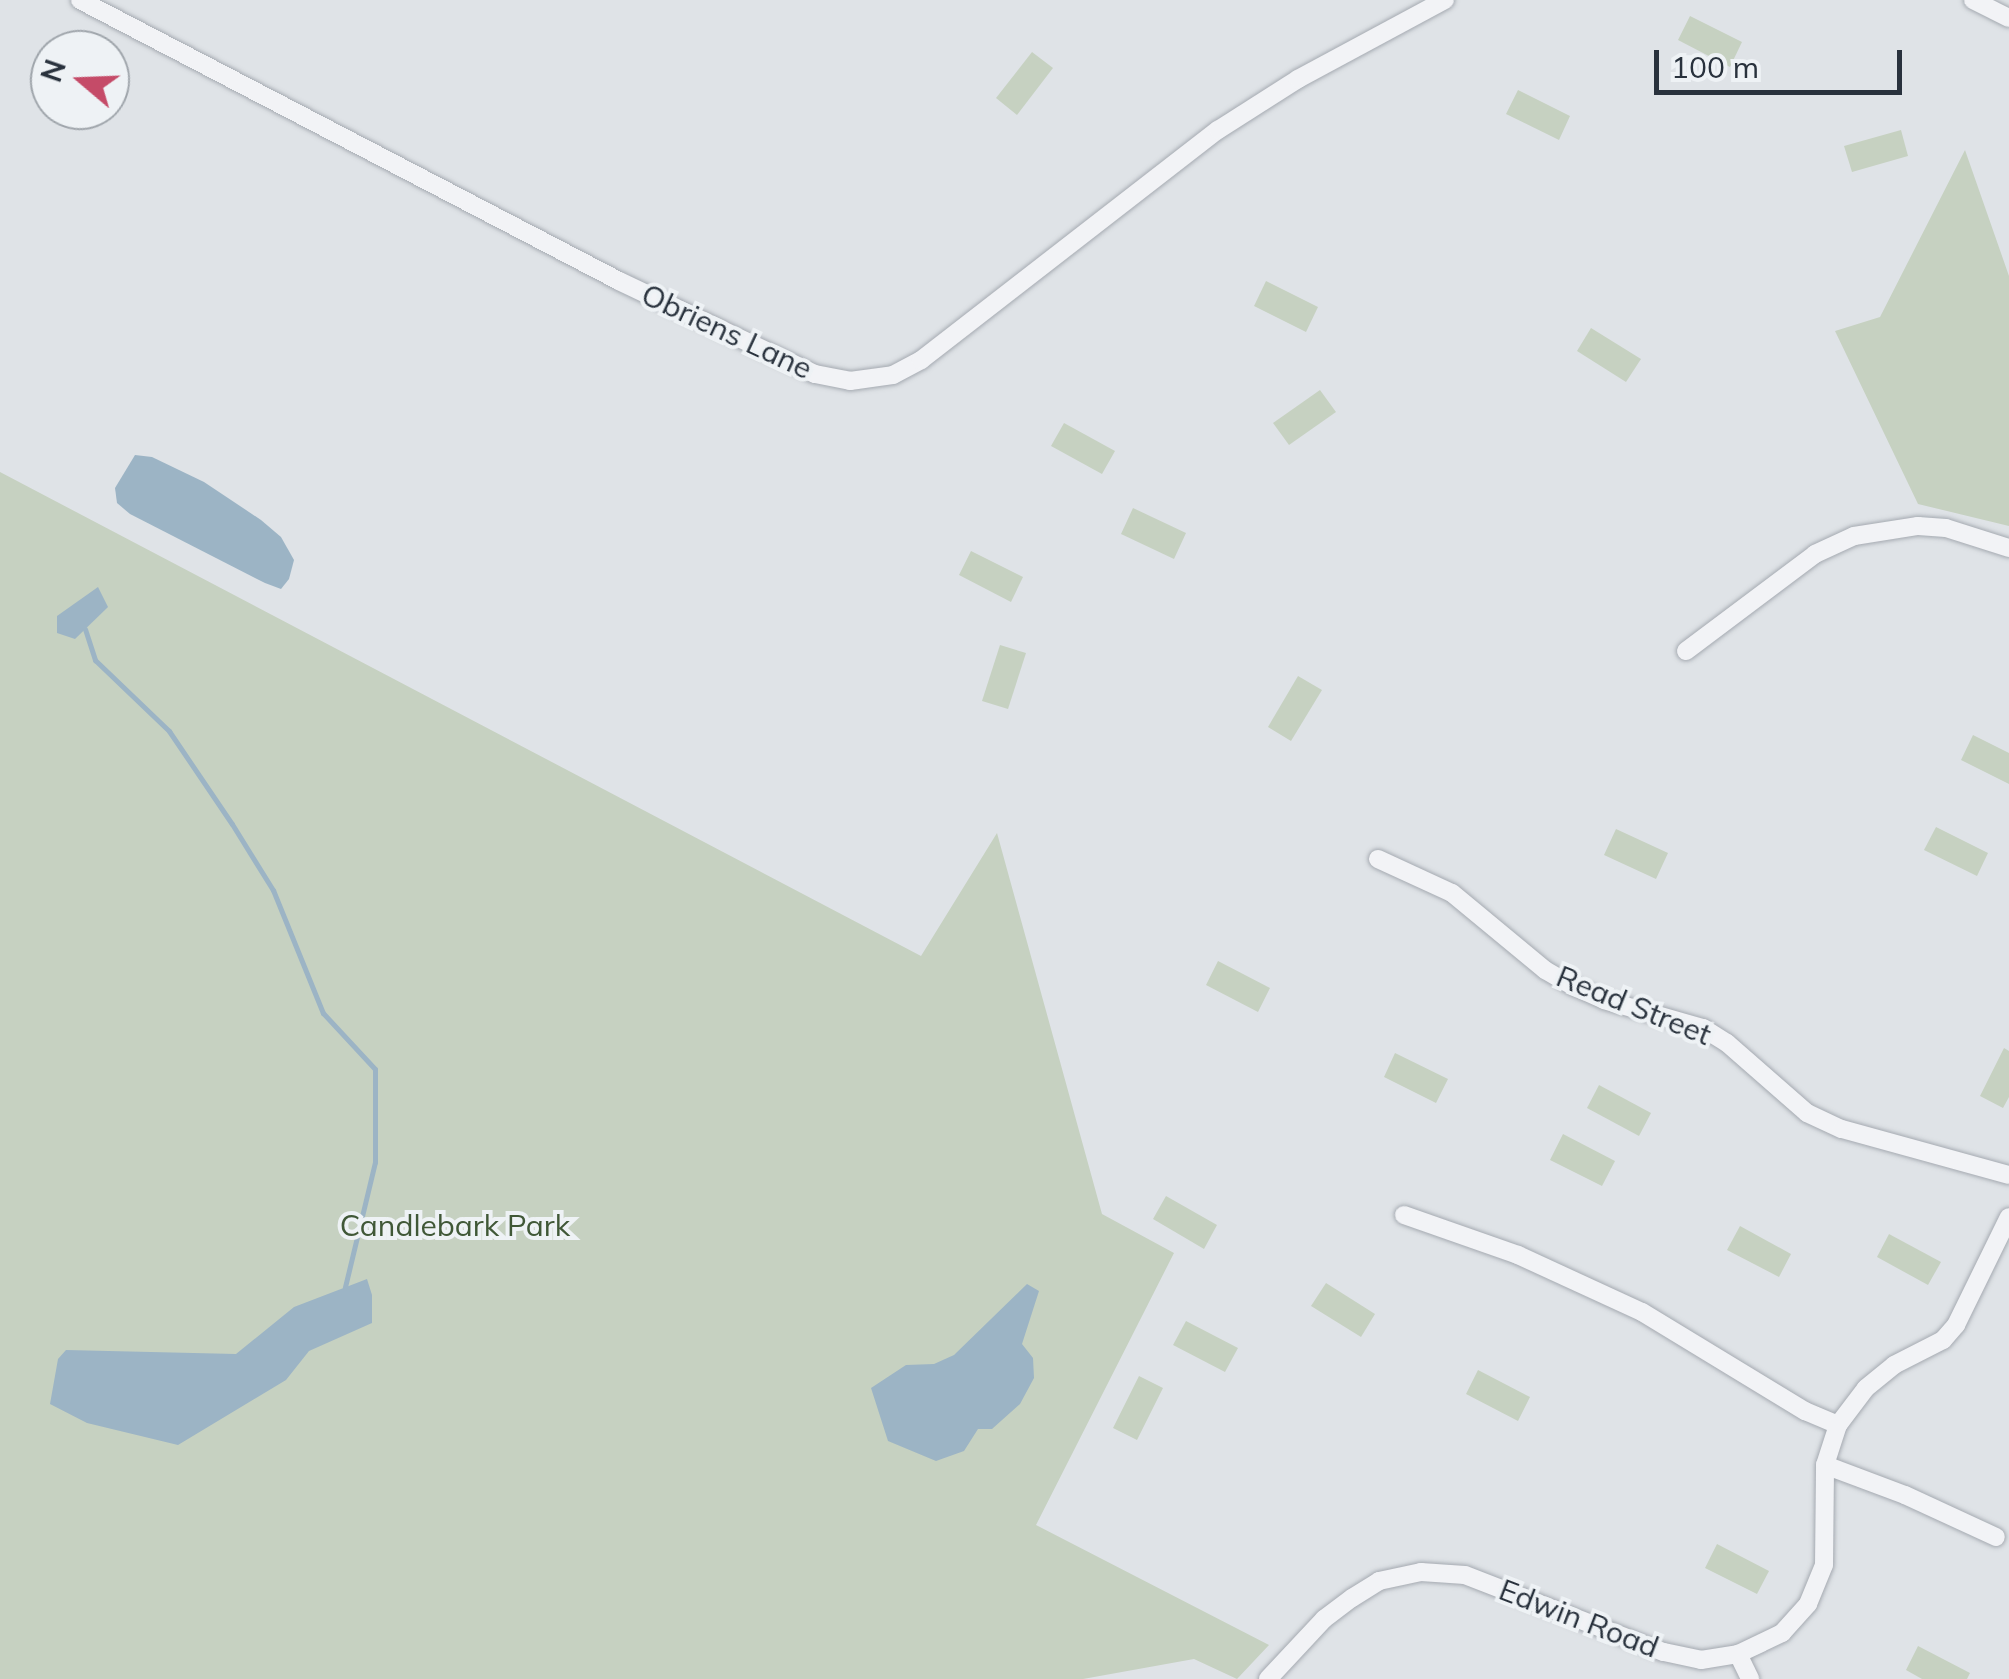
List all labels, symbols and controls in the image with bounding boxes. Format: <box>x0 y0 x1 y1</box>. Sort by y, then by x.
north arrow <box>30 30 130 130</box>
scale bar <box>1659 30 1906 92</box>
text: 100 m <box>1671 48 1759 86</box>
text: N <box>33 55 73 86</box>
street label: Obriens Lane <box>636 276 818 386</box>
street label: Read Street <box>1551 958 1717 1052</box>
park label: Candlebark Park <box>340 1207 570 1243</box>
street label: Edwin Road <box>1494 1571 1664 1665</box>

